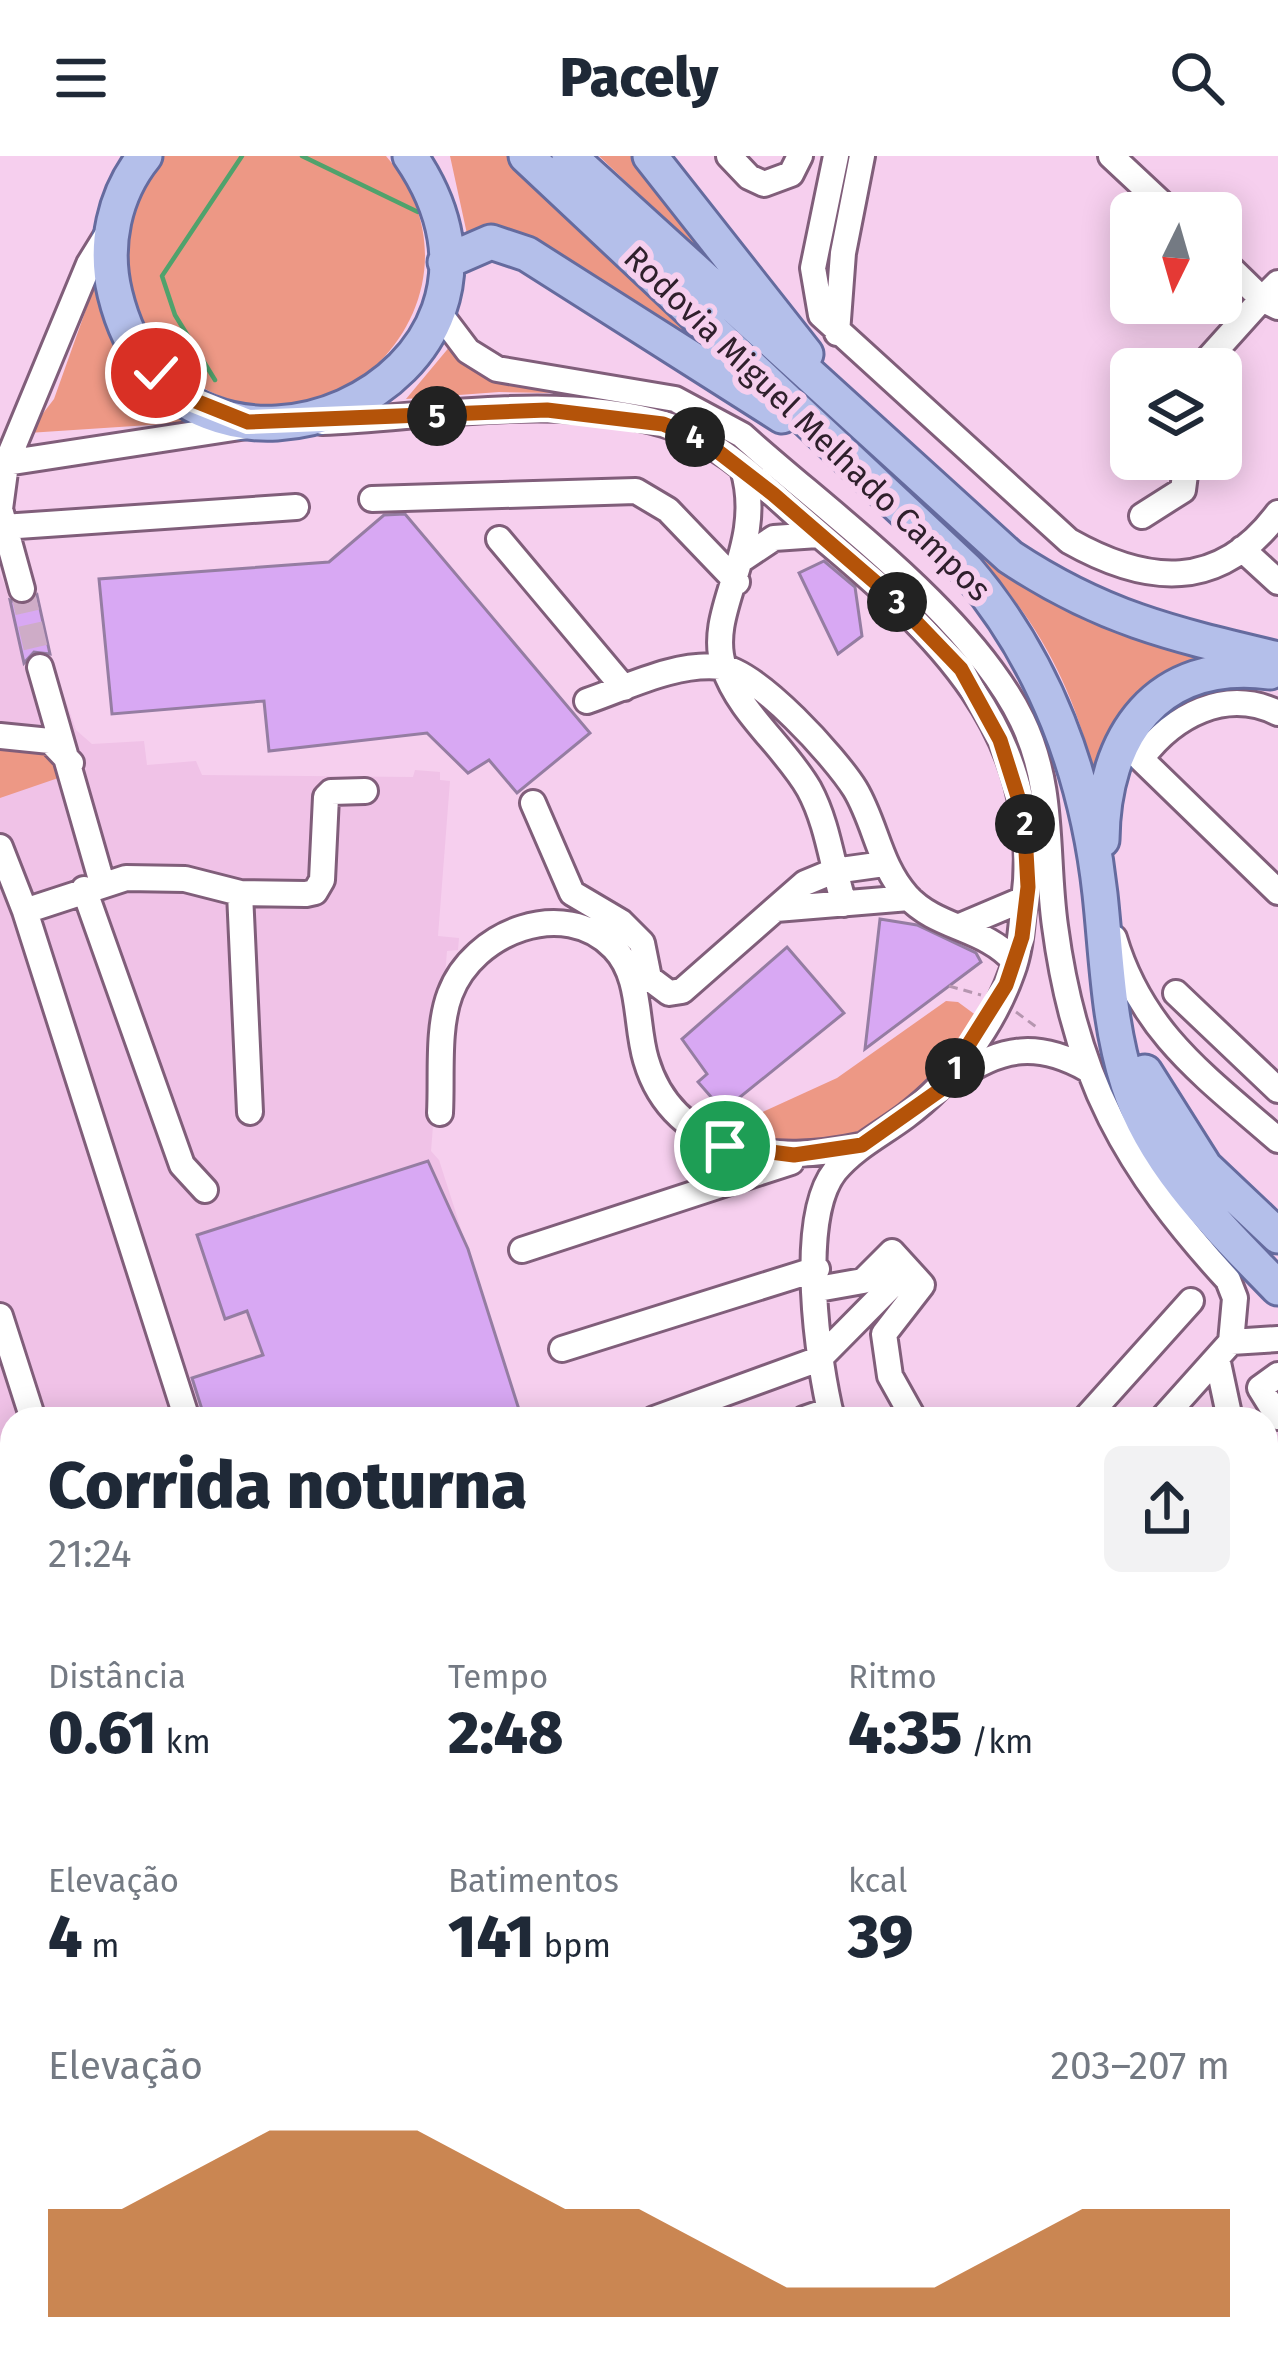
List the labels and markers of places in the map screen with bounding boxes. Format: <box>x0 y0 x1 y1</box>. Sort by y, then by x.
pin <box>105 322 207 424</box>
pin: 5 <box>407 386 467 446</box>
pin: 4 <box>665 407 725 467</box>
pin: 3 <box>867 572 927 632</box>
pin: 2 <box>995 794 1055 854</box>
pin: 1 <box>925 1038 985 1098</box>
pin <box>674 1095 776 1197</box>

